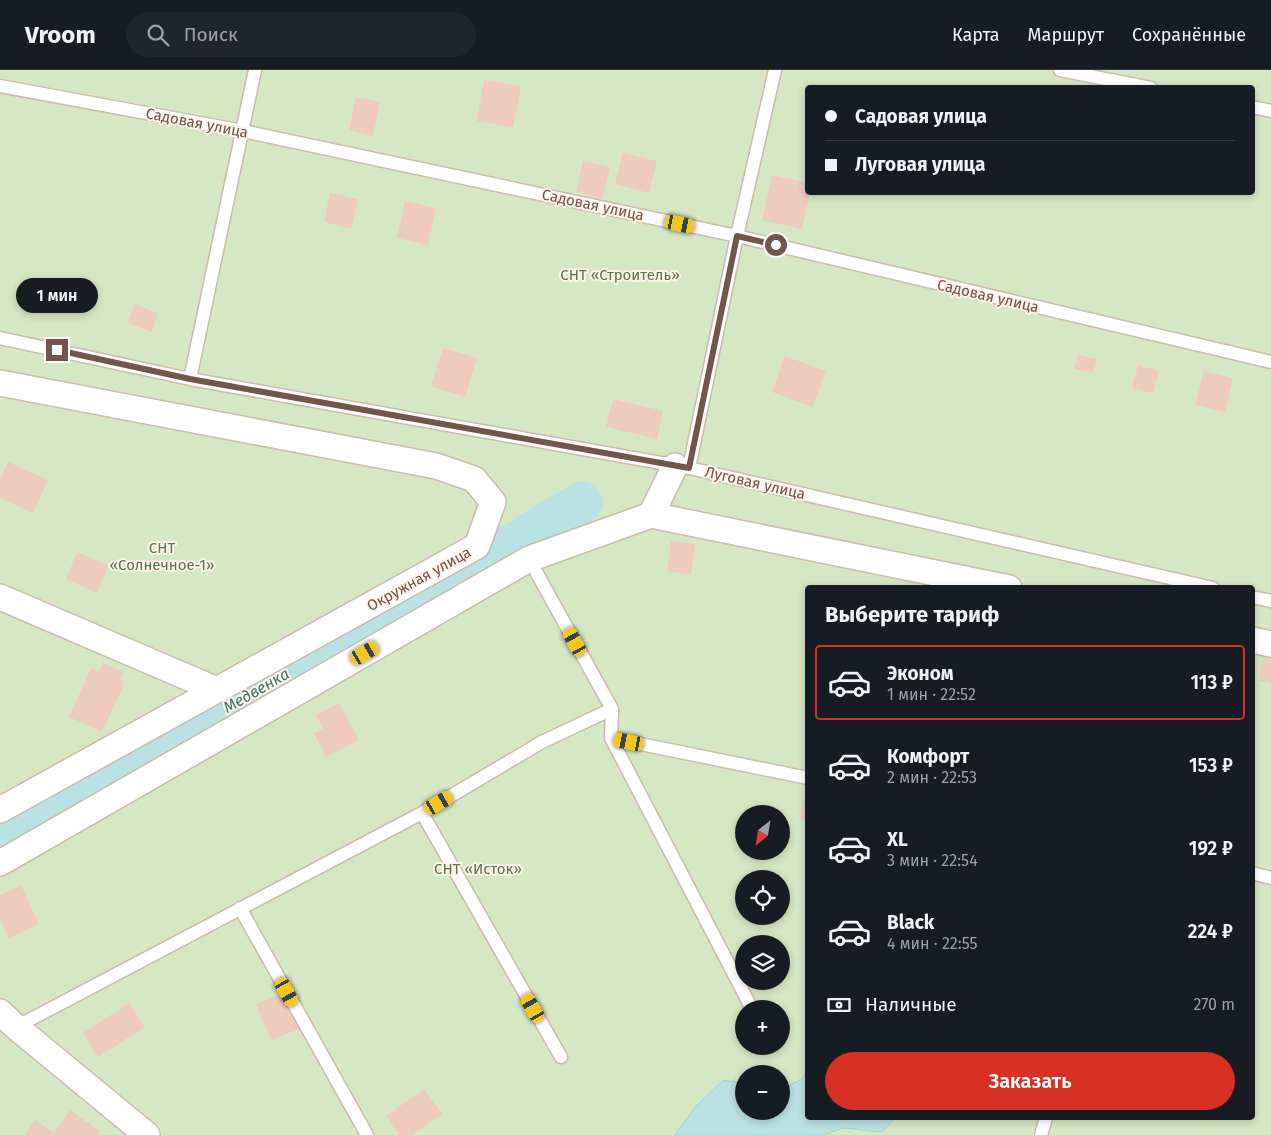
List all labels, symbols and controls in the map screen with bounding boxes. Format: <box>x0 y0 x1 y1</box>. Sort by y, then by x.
search box <box>126 12 476 57</box>
text: Vroom <box>25 21 96 49</box>
icon: search <box>144 21 172 49</box>
text: Поиск <box>184 23 238 46</box>
text: Карта <box>952 24 1000 46</box>
text: Маршрут <box>1028 24 1104 46</box>
text: Сохранённые <box>1132 24 1246 46</box>
street label: Садовая улица <box>144 104 250 142</box>
text: Садовая улица <box>855 105 987 128</box>
text: Луговая улица <box>855 153 985 176</box>
street label: Садовая улица <box>540 185 646 225</box>
car <box>663 214 696 234</box>
route start <box>765 234 787 256</box>
park label: СНТ «Строитель» <box>560 266 680 284</box>
street label: Садовая улица <box>935 276 1041 316</box>
callout: 1 мин <box>16 278 98 312</box>
text: 1 мин <box>37 286 77 305</box>
route end <box>46 339 68 361</box>
street label: Луговая улица <box>703 463 807 503</box>
park label: СНТ «Солнечное-1» <box>109 539 215 574</box>
street label: Окружная улица <box>364 543 474 615</box>
text: Выберите тариф <box>825 601 1000 628</box>
car <box>561 625 588 659</box>
car <box>348 639 381 667</box>
icon: car <box>827 660 872 705</box>
text: Эконом <box>887 662 954 685</box>
water label: Медвенка <box>220 664 293 717</box>
text: 113 ₽ <box>1190 671 1233 694</box>
text: 1 мин · 22:52 <box>887 685 976 704</box>
car <box>612 732 645 752</box>
icon: car <box>827 743 872 788</box>
text: Комфорт <box>887 745 969 768</box>
text: 153 ₽ <box>1189 754 1233 777</box>
text: 2 мин · 22:53 <box>887 768 977 787</box>
car <box>422 789 455 817</box>
north arrow <box>735 805 790 860</box>
map controls <box>735 805 790 1120</box>
icon: car <box>827 826 872 871</box>
text: XL <box>887 828 908 851</box>
text: 192 ₽ <box>1189 837 1233 860</box>
text: 3 мин · 22:54 <box>887 851 978 870</box>
park label: СНТ «Исток» <box>434 860 522 878</box>
button: locate <box>735 870 790 925</box>
icon: car <box>827 909 872 954</box>
text: Black <box>887 911 934 934</box>
text: 224 ₽ <box>1188 920 1233 943</box>
text: 4 мин · 22:55 <box>887 934 978 953</box>
button: layers <box>735 935 790 990</box>
car <box>273 975 300 1009</box>
car <box>519 991 546 1025</box>
icon: cash <box>825 991 853 1019</box>
text: Наличные <box>865 993 957 1016</box>
text: 270 m <box>1193 995 1235 1014</box>
button: + <box>735 1000 790 1055</box>
button: Заказать <box>825 1052 1235 1110</box>
button: − <box>735 1065 790 1120</box>

